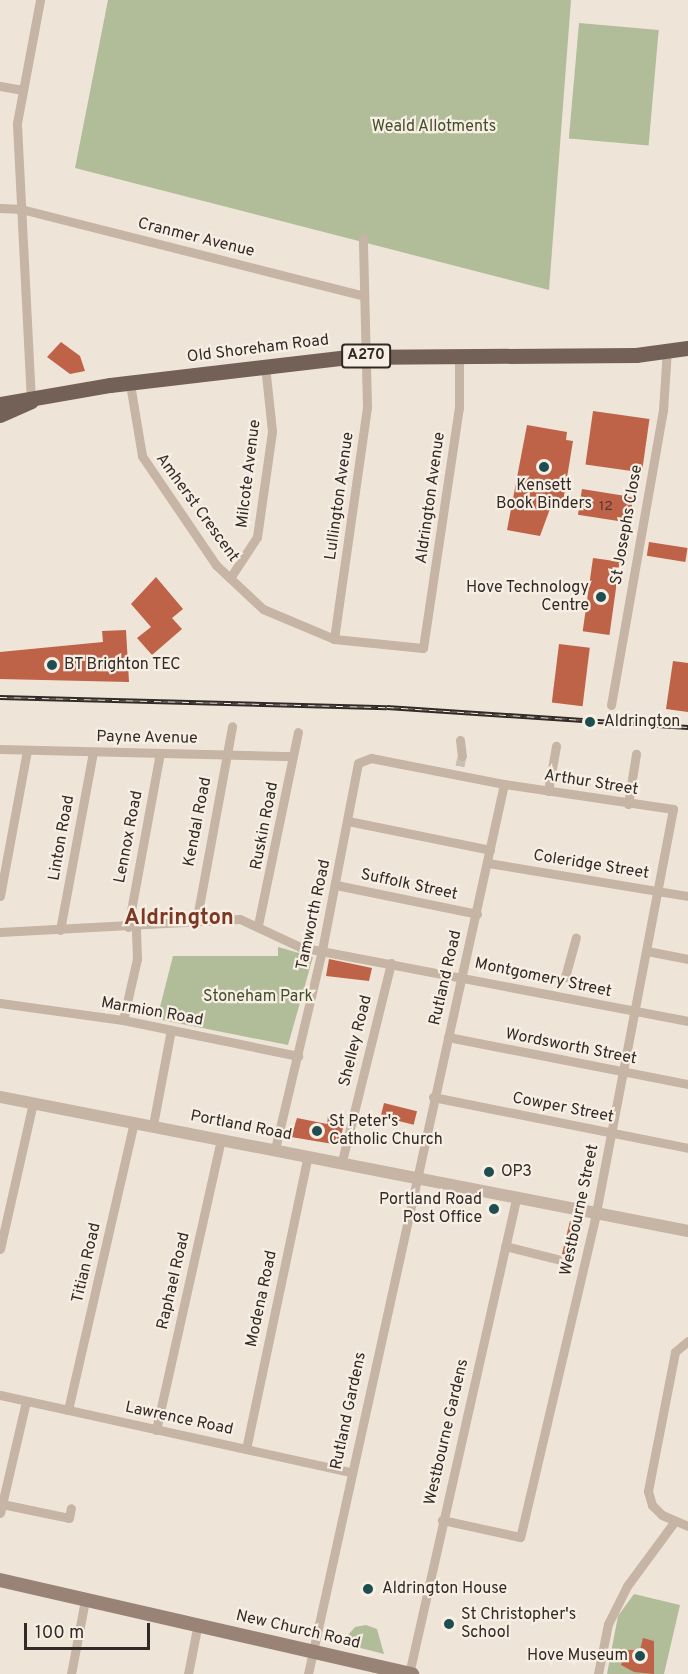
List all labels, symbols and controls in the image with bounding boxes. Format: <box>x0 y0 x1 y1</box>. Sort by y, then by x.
park label: Weald Allotments <box>371 117 497 137</box>
street label: Cranmer Avenue <box>135 214 257 262</box>
street label: Old Shoreham Road <box>186 331 330 367</box>
road number: A270 <box>340 344 392 368</box>
street label: Milcote Avenue <box>233 418 265 530</box>
street label: Lullington Avenue <box>321 430 359 562</box>
street label: Aldrington Avenue <box>412 431 450 565</box>
street label: Amherst Crescent <box>151 450 243 566</box>
marker: Kensett Book Binders <box>537 460 551 474</box>
street label: St Josephs Close <box>607 464 647 586</box>
place label: Kensett Book Binders <box>496 476 592 514</box>
house number: 12 <box>599 499 613 515</box>
place label: Hove Technology Centre <box>465 578 589 616</box>
marker: Hove Technology Centre <box>594 590 608 604</box>
place label: BT Brighton TEC <box>64 655 182 675</box>
marker: BT Brighton TEC <box>45 658 59 672</box>
place label: Aldrington <box>604 712 680 732</box>
marker: Aldrington <box>581 713 599 731</box>
street label: Payne Avenue <box>96 728 198 748</box>
street label: Arthur Street <box>542 766 640 800</box>
street label: Kendal Road <box>180 776 216 868</box>
street label: Ruskin Road <box>247 780 283 872</box>
street label: Lennox Road <box>111 789 147 885</box>
street label: Linton Road <box>45 794 79 882</box>
street label: Coleridge Street <box>532 846 650 884</box>
street label: Tamworth Road <box>293 858 335 972</box>
street label: Suffolk Street <box>359 865 459 905</box>
district label: Aldrington <box>124 906 234 932</box>
street label: Rutland Road <box>426 929 466 1027</box>
street label: Montgomery Street <box>473 954 613 1002</box>
park label: Stoneham Park <box>203 987 313 1007</box>
street label: Shelley Road <box>335 993 377 1089</box>
street label: Marmion Road <box>99 994 205 1030</box>
street label: Wordsworth Street <box>504 1025 638 1069</box>
street label: Cowper Street <box>511 1089 615 1127</box>
street label: Portland Road <box>189 1107 293 1145</box>
place label: St Peter's Catholic Church <box>329 1112 443 1150</box>
marker: St Peter's Catholic Church <box>310 1124 324 1138</box>
street label: Westbourne Street <box>557 1143 603 1277</box>
place label: OP3 <box>501 1162 532 1182</box>
marker: OP3 <box>482 1165 496 1179</box>
place label: Portland Road Post Office <box>379 1190 482 1228</box>
marker: Portland Road Post Office <box>487 1202 501 1216</box>
street label: Titian Road <box>68 1221 106 1305</box>
street label: Raphael Road <box>153 1230 195 1332</box>
street label: Modena Road <box>242 1249 282 1349</box>
street label: Rutland Gardens <box>327 1350 371 1472</box>
street label: Westbourne Gardens <box>421 1357 473 1507</box>
street label: Lawrence Road <box>123 1398 235 1440</box>
place label: Aldrington House <box>382 1579 507 1599</box>
marker: Aldrington House <box>359 1580 377 1598</box>
place label: St Christopher's School <box>461 1605 576 1643</box>
street label: New Church Road <box>234 1606 362 1654</box>
scale bar <box>27 1611 153 1649</box>
marker: St Christopher's School <box>442 1617 456 1631</box>
text: 100 m <box>35 1622 84 1645</box>
place label: Hove Museum <box>527 1646 628 1666</box>
marker: Hove Museum <box>633 1649 647 1663</box>

